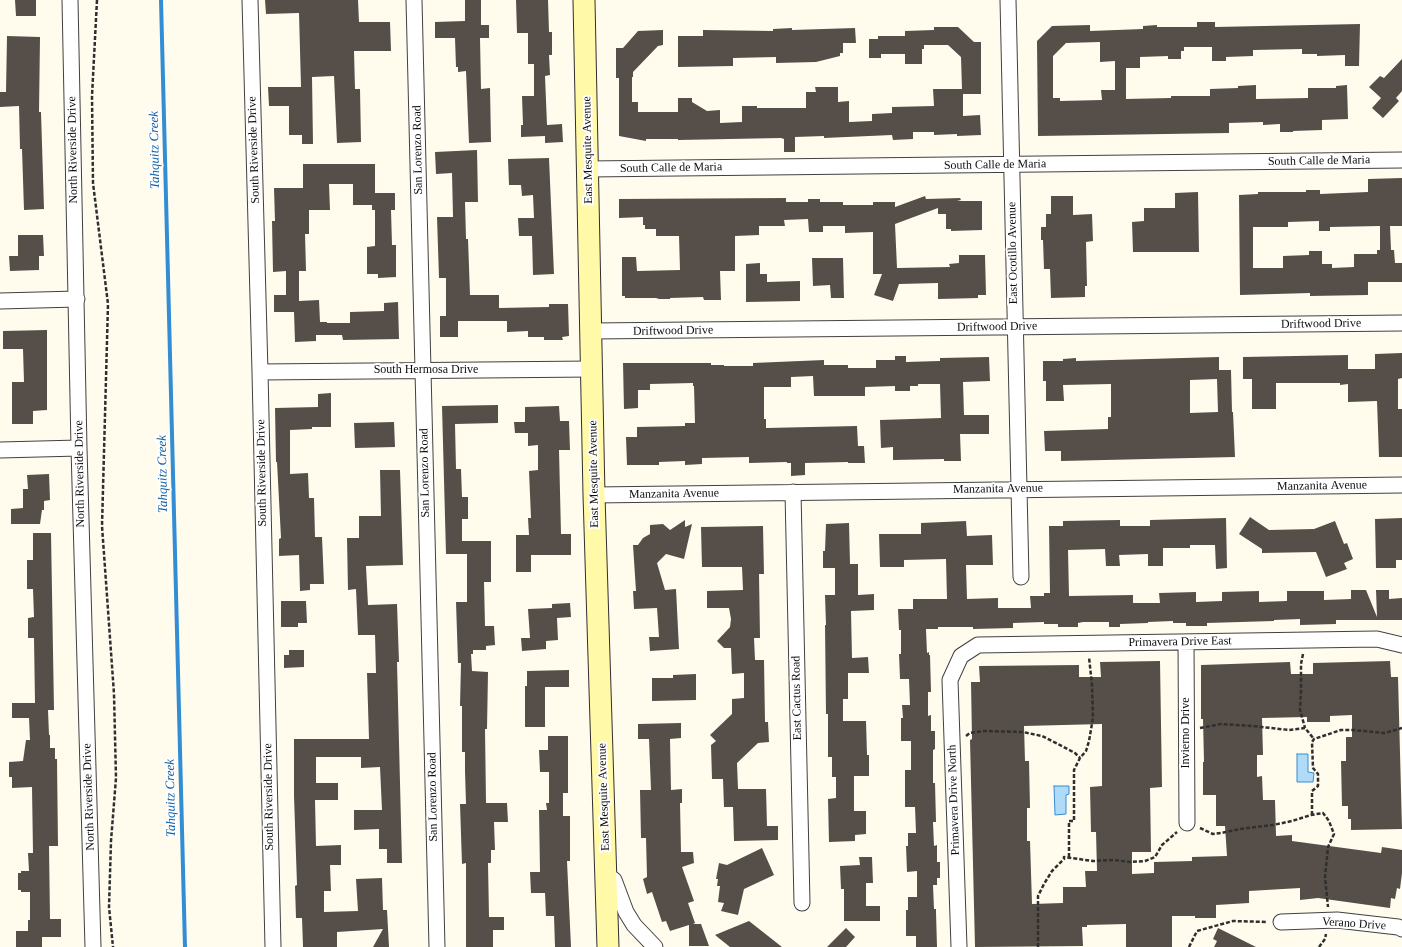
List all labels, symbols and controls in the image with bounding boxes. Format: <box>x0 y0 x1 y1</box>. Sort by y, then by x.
street label: North Riverside Drive <box>65 96 81 204</box>
street label: South Riverside Drive <box>245 96 263 204</box>
street label: East Mesquite Avenue <box>580 96 596 204</box>
street label: San Lorenzo Road <box>410 105 426 195</box>
water label: Tahquitz Creek <box>147 111 163 189</box>
street label: South Calle de Maria <box>1268 153 1370 169</box>
street label: South Calle de Maria <box>944 157 1046 173</box>
street label: South Calle de Maria <box>620 160 722 176</box>
street label: East Ocotillo Avenue <box>1005 202 1021 304</box>
street label: Driftwood Drive <box>1281 316 1361 332</box>
street label: Driftwood Drive <box>957 319 1037 335</box>
street label: Driftwood Drive <box>633 323 713 339</box>
street label: South Hermosa Drive <box>374 363 478 377</box>
street label: South Riverside Drive <box>254 419 270 527</box>
street label: North Riverside Drive <box>72 420 88 528</box>
street label: East Mesquite Avenue <box>586 420 602 528</box>
street label: San Lorenzo Road <box>417 428 433 518</box>
water label: Tahquitz Creek <box>155 435 171 513</box>
street label: Manzanita Avenue <box>1277 478 1367 494</box>
street label: Manzanita Avenue <box>953 481 1043 497</box>
street label: Manzanita Avenue <box>629 486 719 502</box>
street label: Primavera Drive East <box>1128 634 1232 650</box>
street label: East Cactus Road <box>789 656 805 740</box>
street label: Invierno Drive <box>1179 698 1193 768</box>
street label: North Riverside Drive <box>80 743 98 851</box>
street label: South Riverside Drive <box>261 743 277 851</box>
street label: East Mesquite Avenue <box>595 743 613 851</box>
street label: Primavera Drive North <box>945 744 963 856</box>
street label: San Lorenzo Road <box>425 752 441 842</box>
water label: Tahquitz Creek <box>163 759 179 837</box>
street label: Verano Drive <box>1321 915 1387 933</box>

